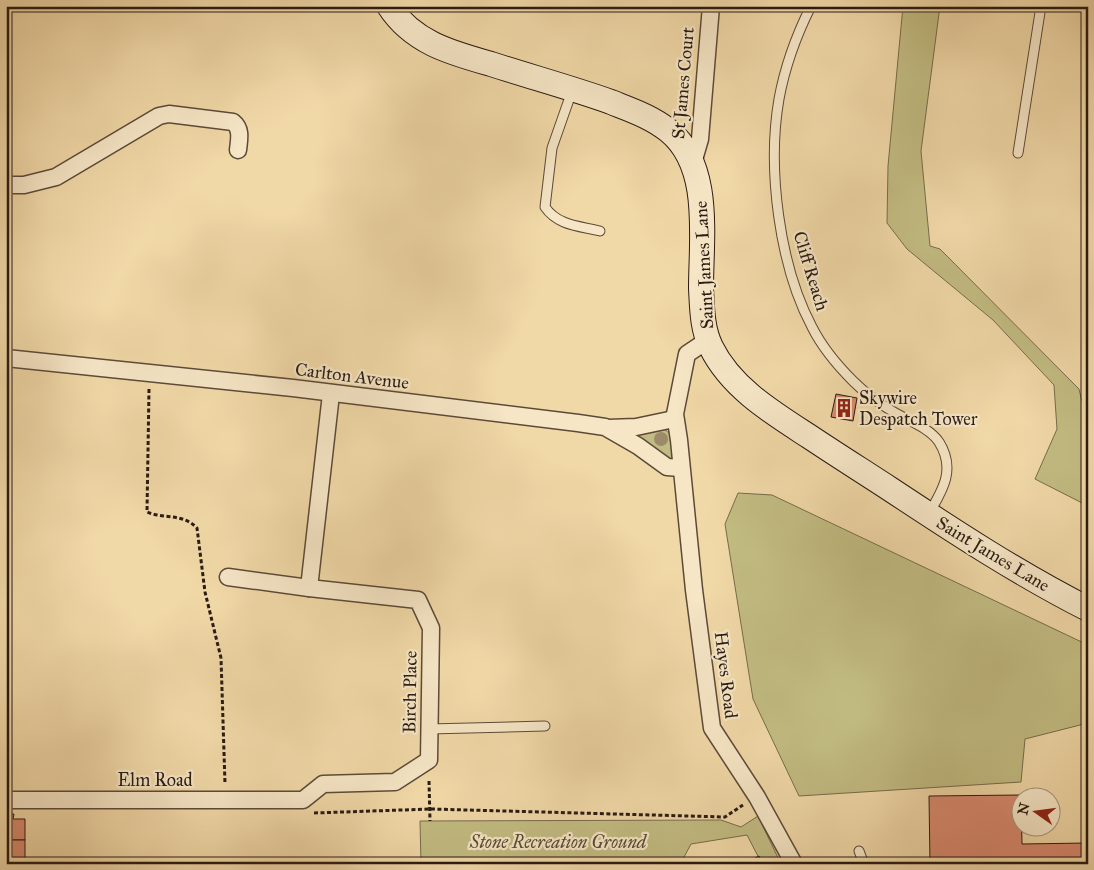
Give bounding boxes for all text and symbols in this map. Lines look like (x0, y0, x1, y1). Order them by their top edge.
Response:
street label: St James Court (667, 26, 700, 140)
street label: Saint James Lane (690, 200, 719, 330)
street label: Cliff Reach (788, 229, 834, 313)
street label: Carlton Avenue (294, 358, 410, 394)
place label: Skywire Despatch Tower (859, 387, 978, 430)
building icon: Skywire Despatch Tower (833, 397, 855, 419)
street label: Saint James Lane (932, 512, 1054, 597)
street label: Hayes Road (710, 630, 742, 720)
street label: Birch Place (398, 650, 422, 734)
street label: Elm Road (117, 769, 193, 791)
north arrow (1012, 788, 1062, 838)
text: N (1014, 801, 1034, 817)
park label: Stone Recreation Ground (469, 831, 648, 853)

